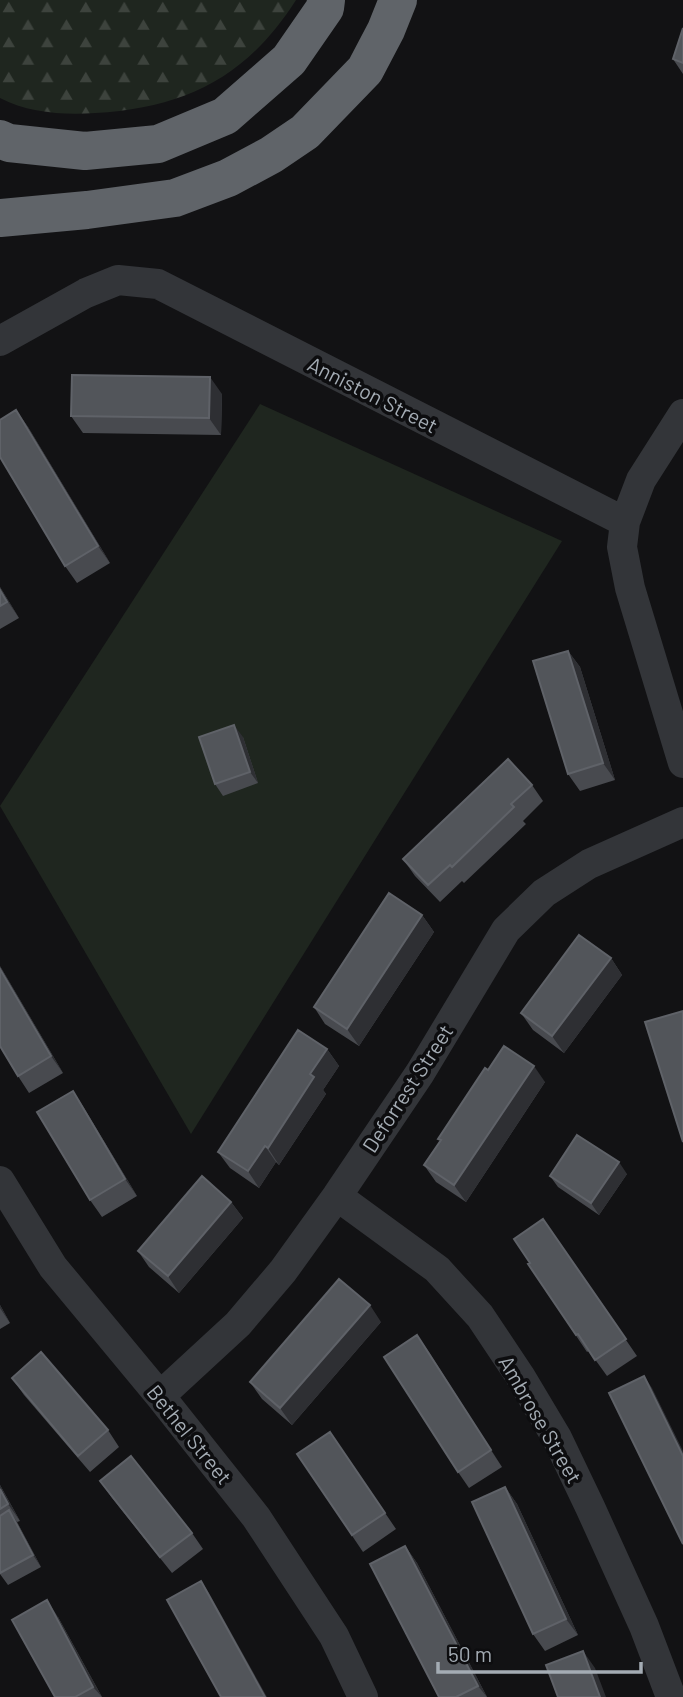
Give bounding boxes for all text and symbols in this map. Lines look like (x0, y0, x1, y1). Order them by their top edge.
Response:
street label: Anniston Street (304, 351, 442, 437)
street label: Deforrest Street (356, 1019, 458, 1157)
street label: Ambrose Street (494, 1351, 588, 1487)
street label: Bethel Street (142, 1379, 238, 1489)
scale bar (438, 1630, 641, 1674)
text: 50 m (448, 1641, 492, 1666)

